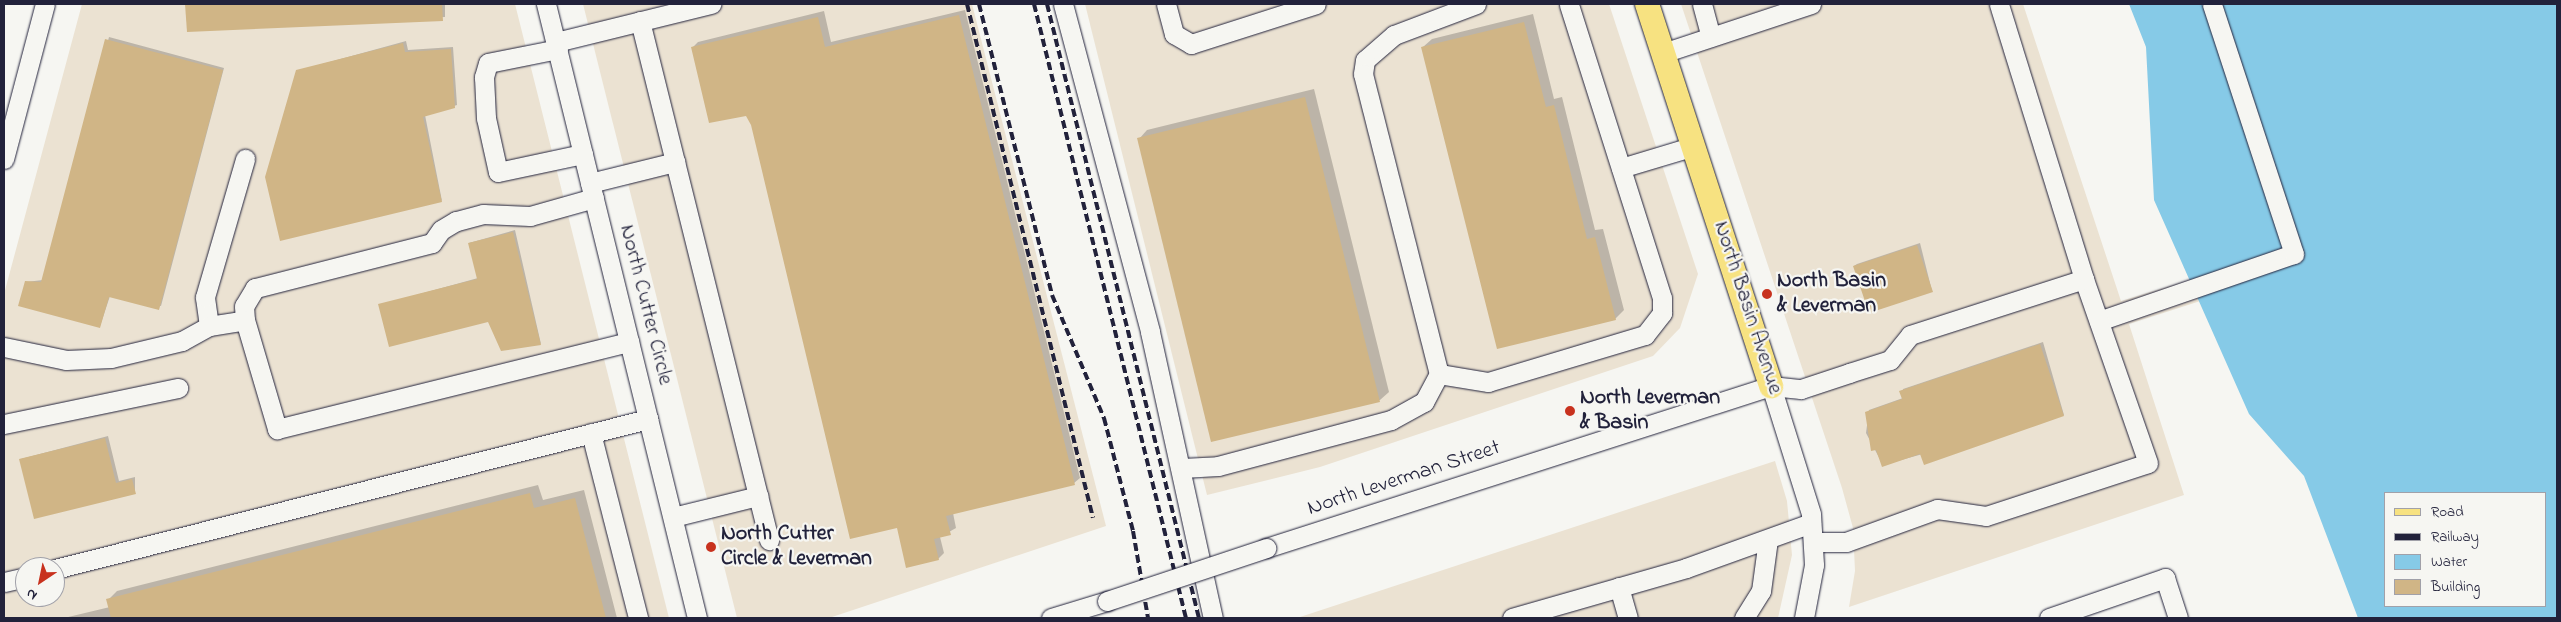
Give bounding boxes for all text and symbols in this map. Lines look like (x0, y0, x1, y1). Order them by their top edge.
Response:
street label: North Basin Avenue (1707, 218, 1787, 398)
street label: North Cutter Circle (612, 222, 678, 388)
place label: North Basin & Leverman (1777, 268, 1886, 320)
marker: North Basin & Leverman (1761, 288, 1773, 300)
place label: North Leverman & Basin (1580, 385, 1720, 436)
marker: North Leverman & Basin (1564, 405, 1576, 417)
street label: North Leverman Street (1304, 435, 1504, 523)
legend (2384, 492, 2546, 607)
text: Road (2431, 501, 2464, 523)
place label: North Cutter Circle & Leverman (721, 521, 872, 572)
text: Railway (2431, 526, 2479, 548)
marker: North Cutter Circle & Leverman (705, 541, 717, 553)
text: Water (2431, 551, 2467, 573)
north arrow (15, 557, 65, 607)
text: Building (2431, 576, 2480, 598)
text: N (22, 583, 42, 605)

